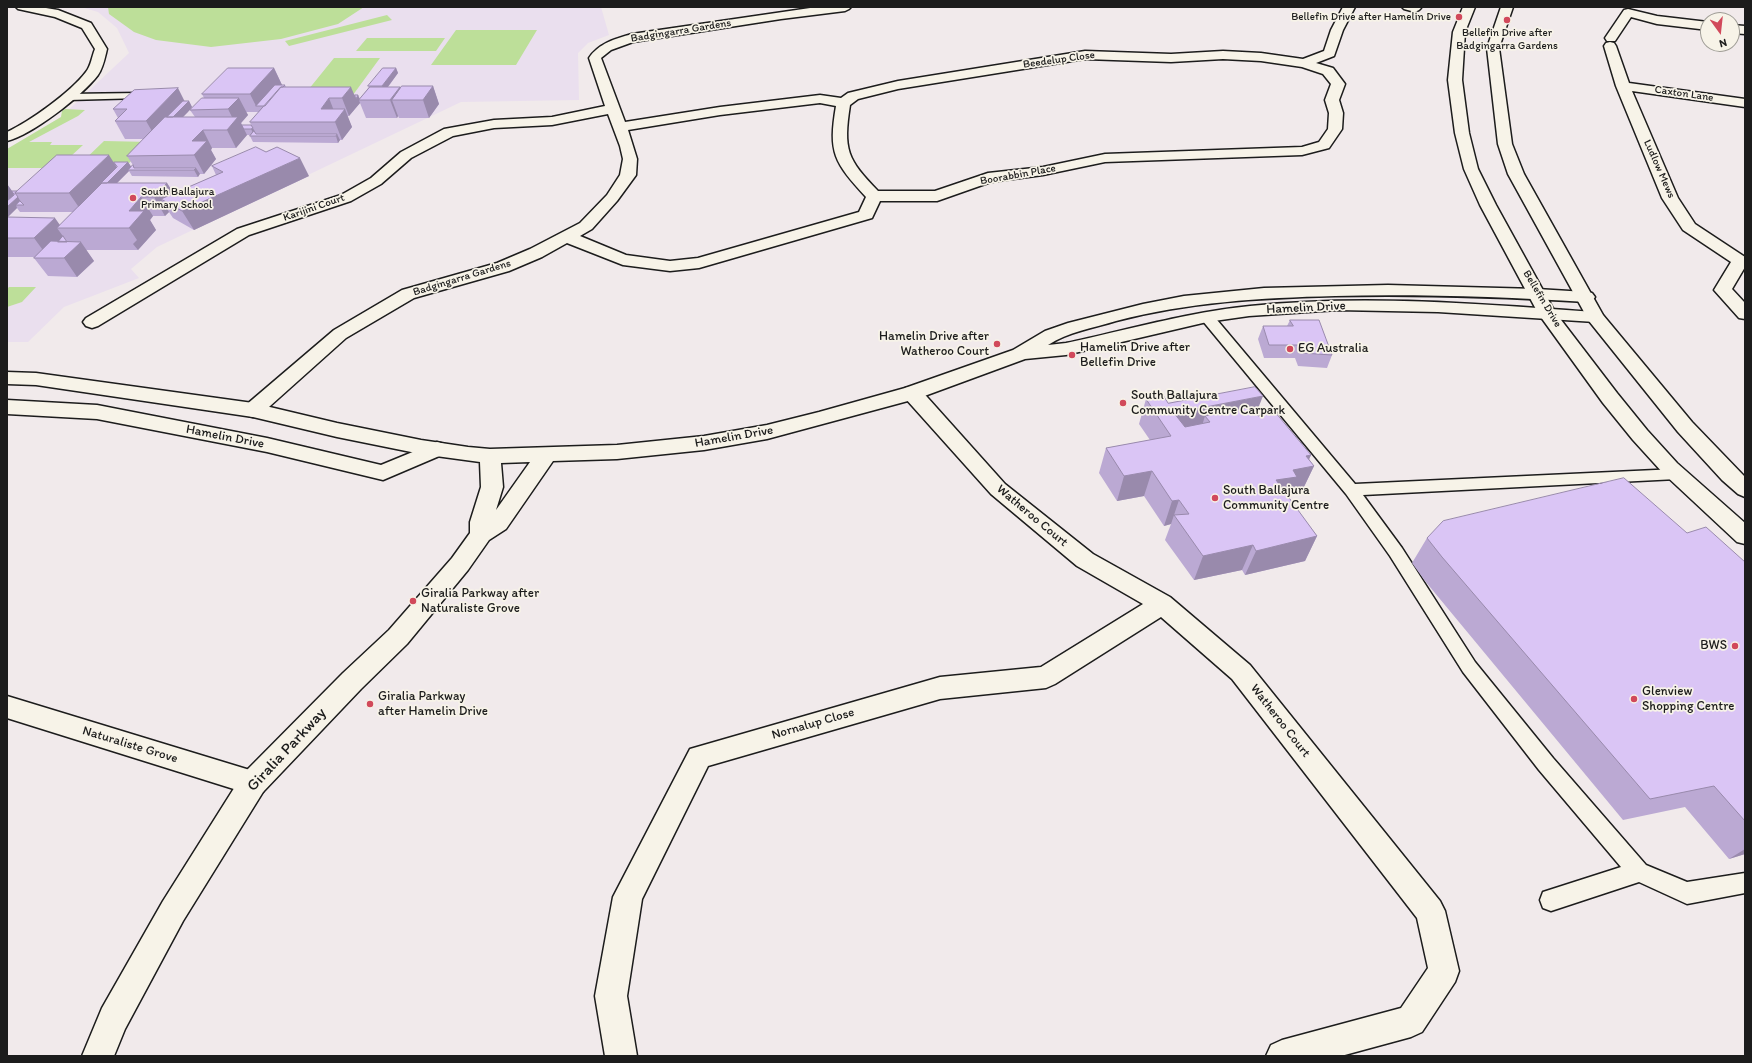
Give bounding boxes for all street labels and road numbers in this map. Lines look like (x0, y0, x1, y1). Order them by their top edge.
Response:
street label: Badgingarra Gardens (630, 17, 732, 45)
street label: Beedelup Close (1022, 48, 1096, 72)
street label: Caxton Lane (1654, 83, 1714, 105)
street label: Ludlow Mews (1640, 138, 1678, 200)
street label: Boorabbin Place (979, 162, 1057, 188)
street label: Karijini Court (282, 191, 346, 225)
street label: Badgingarra Gardens (412, 257, 512, 299)
street label: Bellefin Drive (1520, 268, 1564, 330)
street label: Hamelin Drive (1266, 298, 1346, 318)
street label: Hamelin Drive (185, 422, 265, 452)
street label: Hamelin Drive (694, 422, 774, 452)
street label: Watheroo Court (993, 482, 1071, 550)
street label: Watheroo Court (1247, 681, 1313, 761)
street label: Giralia Parkway (243, 704, 331, 796)
street label: Nornalup Close (770, 705, 856, 743)
street label: Naturaliste Grove (80, 723, 180, 767)

